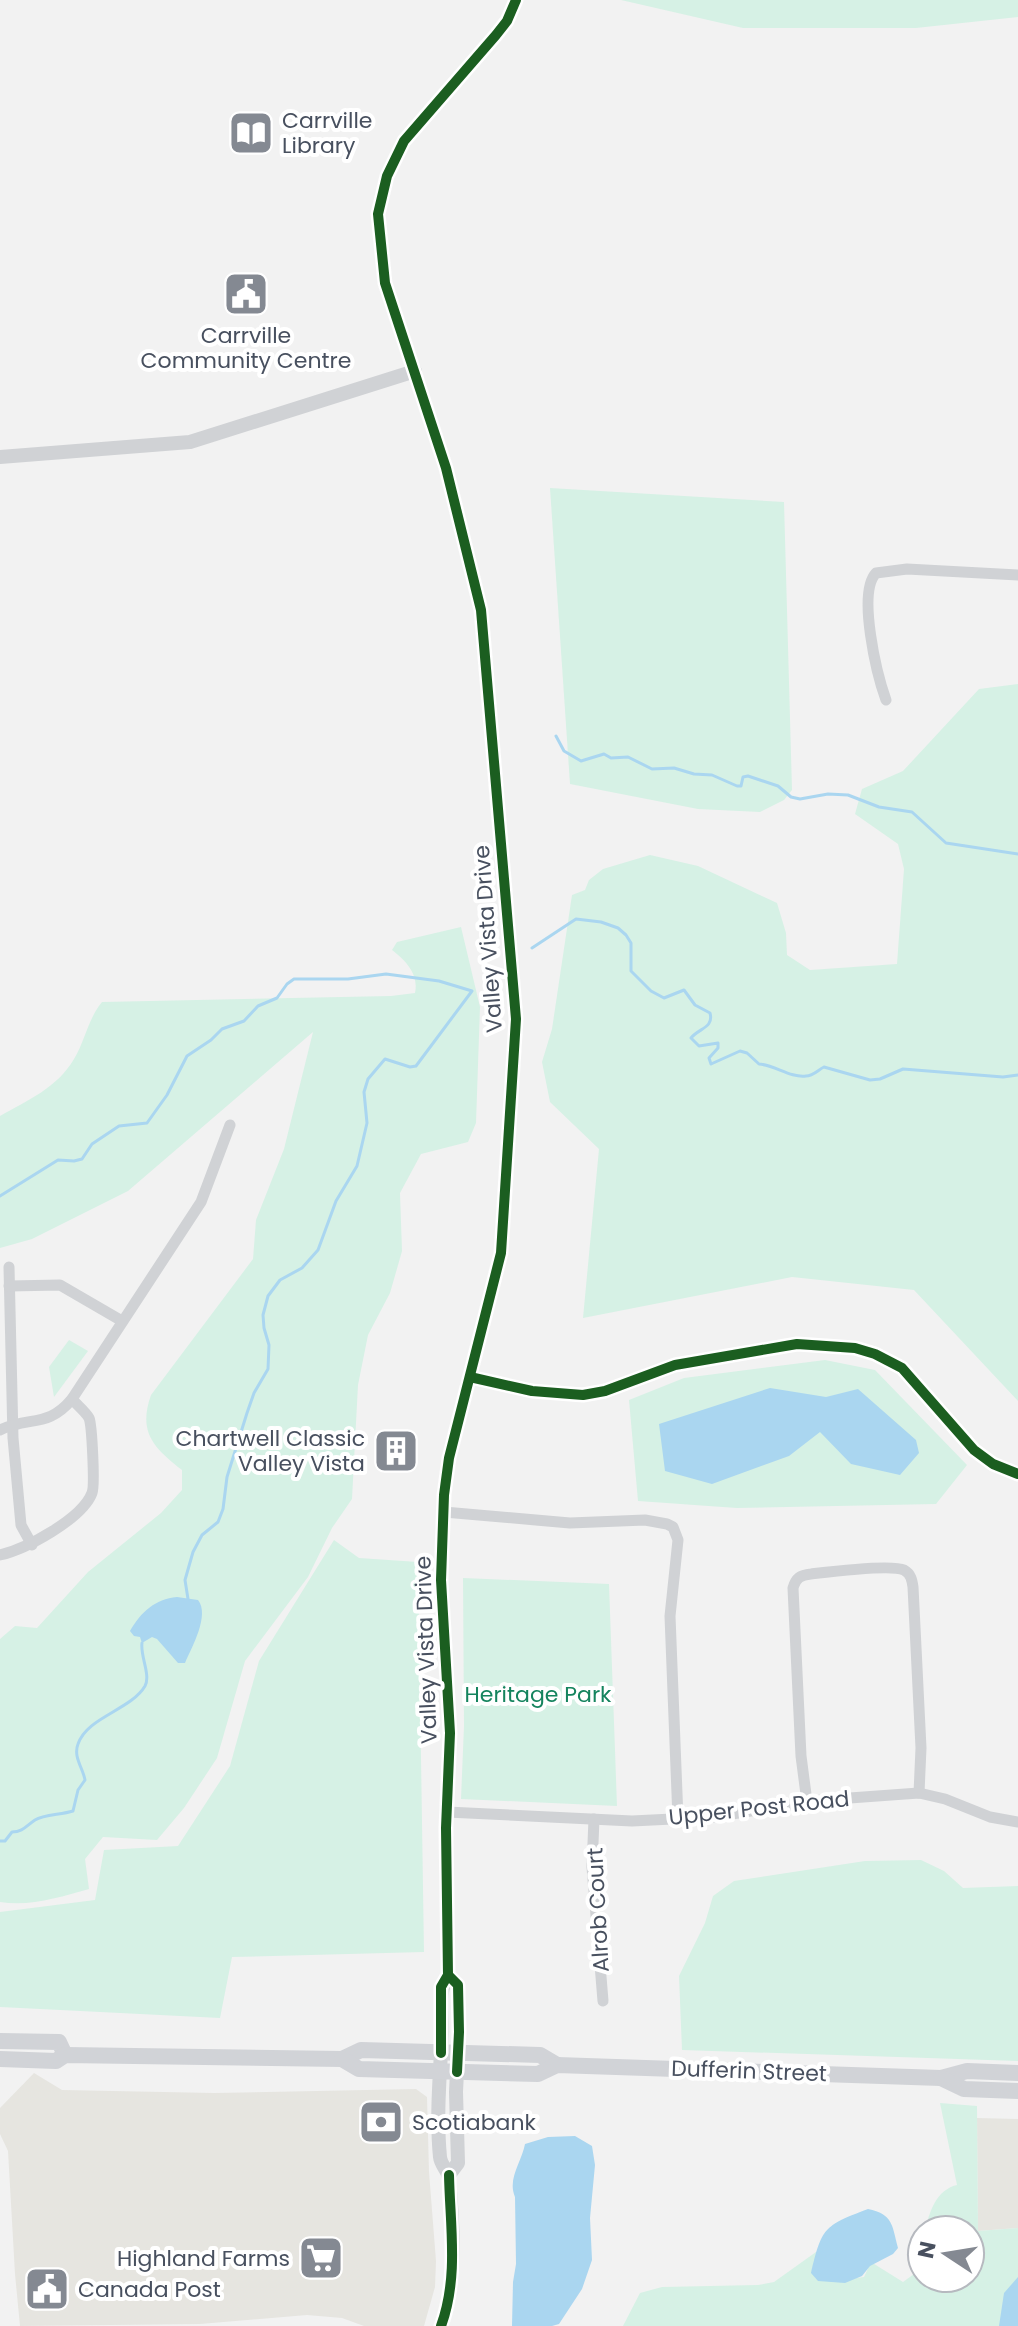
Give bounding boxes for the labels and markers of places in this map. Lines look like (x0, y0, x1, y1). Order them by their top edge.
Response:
place label: Carrville Library (282, 105, 373, 161)
library icon: Carrville Library (227, 109, 275, 157)
public building icon: Carrville Community Centre (222, 270, 270, 318)
place label: Carrville Community Centre (141, 320, 351, 376)
place label: Chartwell Classic Valley Vista (175, 1423, 365, 1479)
building icon: Chartwell Classic Valley Vista (372, 1427, 420, 1475)
bank icon: Scotiabank (357, 2098, 405, 2146)
place label: Scotiabank (412, 2107, 536, 2138)
supermarket icon: Highland Farms (297, 2234, 345, 2282)
place label: Highland Farms (117, 2243, 290, 2274)
public building icon: Canada Post (23, 2265, 71, 2313)
place label: Canada Post (78, 2274, 221, 2305)

